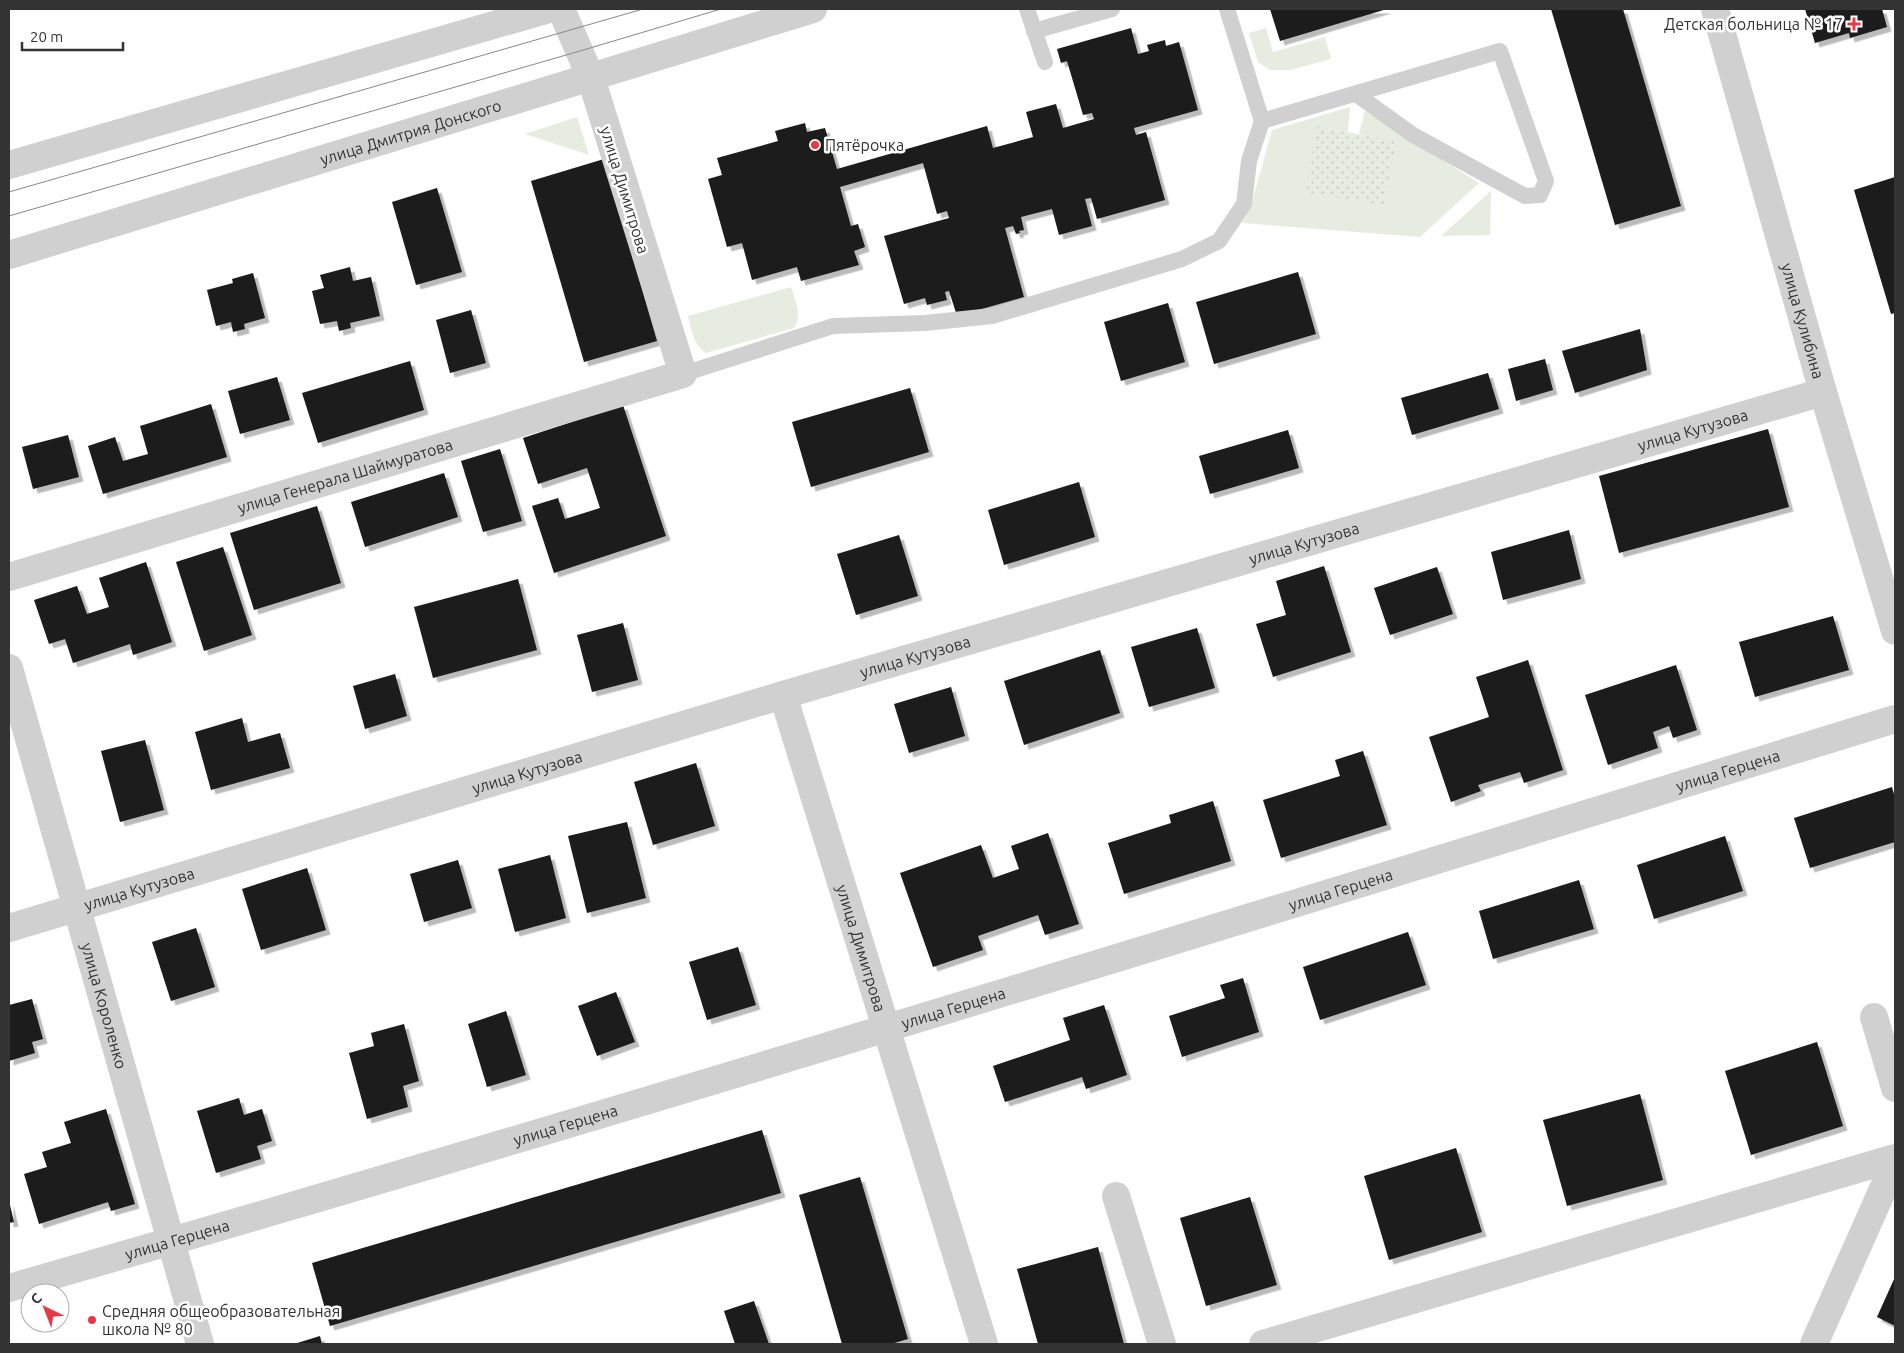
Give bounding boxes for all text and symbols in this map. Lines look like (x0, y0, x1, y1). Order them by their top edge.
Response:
place label: Детская больница № 17 (1664, 15, 1843, 33)
marker: Детская больница № 17 (1847, 17, 1861, 31)
scale bar (22, 20, 124, 52)
text: 20 m (30, 28, 63, 45)
street label: улица Дмитрия Донского (318, 96, 503, 168)
street label: улица Димитрова (597, 124, 653, 256)
place label: Пятёрочка (825, 136, 904, 154)
marker: Пятёрочка (809, 139, 821, 151)
street label: улица Кулибина (1778, 261, 1828, 381)
street label: улица Кутузова (1636, 405, 1750, 455)
street label: улица Генерала Шаймуратова (235, 435, 455, 517)
street label: улица Кутузова (1247, 519, 1361, 568)
street label: улица Кутузова (858, 632, 972, 681)
street label: улица Герцена (1674, 746, 1782, 795)
street label: улица Кутузова (470, 747, 584, 797)
street label: улица Кутузова (82, 864, 196, 914)
street label: улица Герцена (1286, 865, 1395, 914)
street label: улица Димитрова (833, 882, 890, 1014)
street label: улица Короленко (78, 941, 131, 1071)
street label: улица Герцена (899, 984, 1008, 1032)
street label: улица Герцена (511, 1101, 620, 1149)
street label: улица Герцена (123, 1216, 231, 1263)
north arrow (20, 1283, 70, 1333)
text: С (27, 1290, 45, 1307)
place label: Средняя общеобразовательная школа № 80 (102, 1302, 340, 1338)
marker: Средняя общеобразовательная школа № 80 (86, 1314, 98, 1326)

